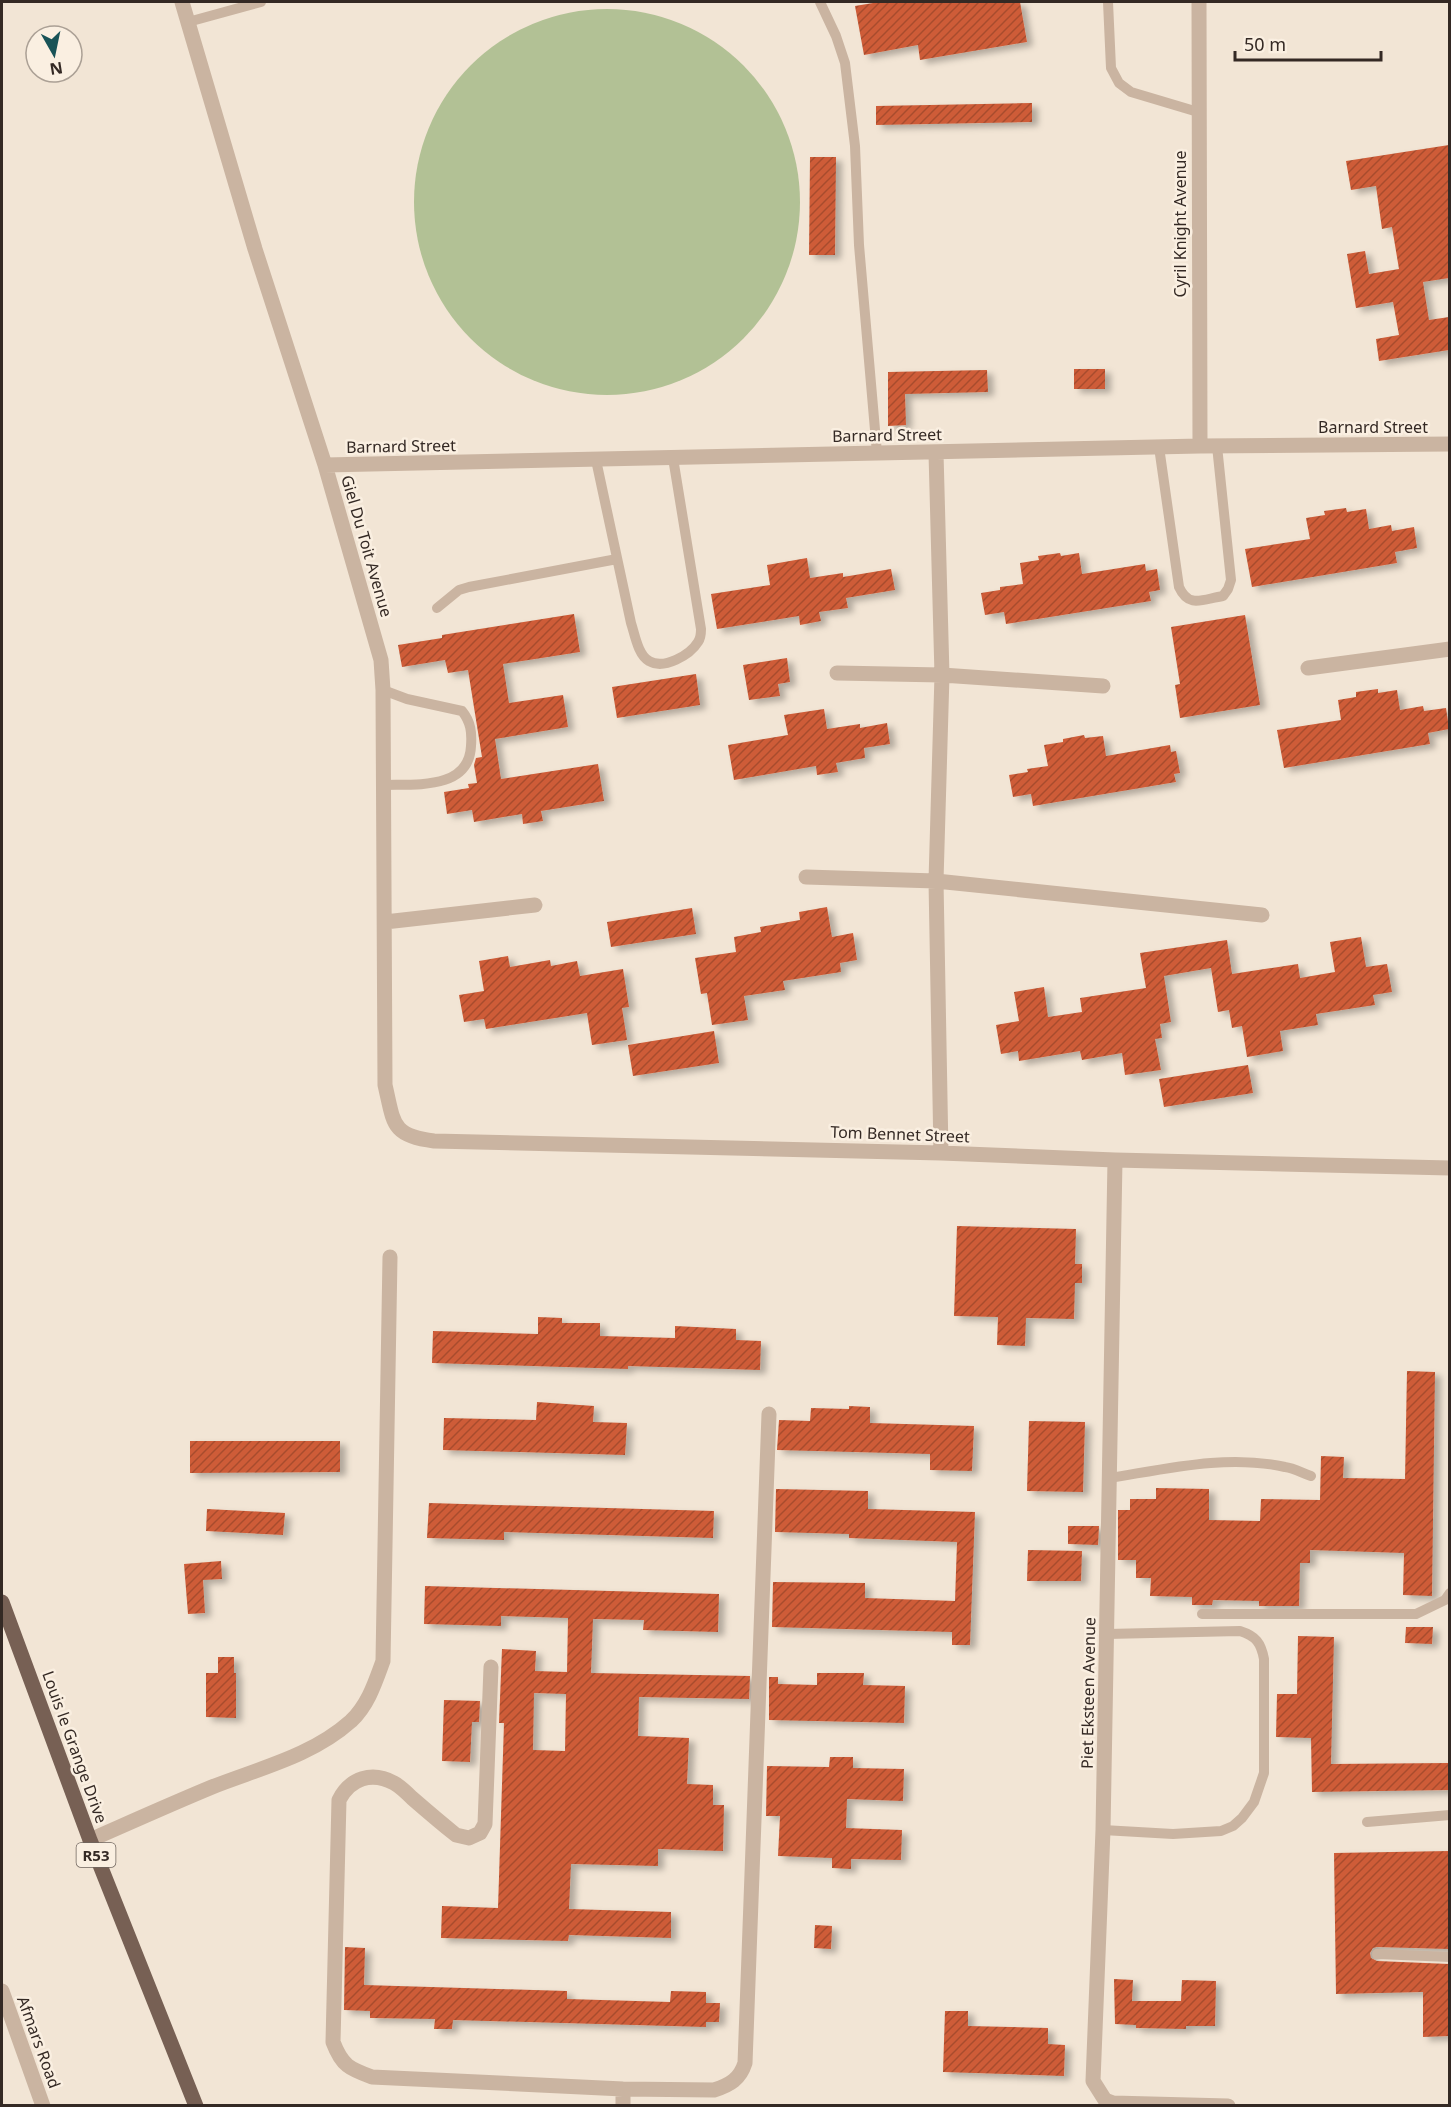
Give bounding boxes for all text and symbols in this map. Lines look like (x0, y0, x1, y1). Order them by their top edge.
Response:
north arrow (24, 24, 84, 84)
scale bar (1235, 24, 1380, 62)
text: 50 m (1244, 32, 1286, 56)
text: N (48, 57, 64, 81)
street label: Cyril Knight Avenue (1169, 150, 1191, 298)
street label: Barnard Street (1318, 416, 1428, 438)
street label: Barnard Street (832, 423, 942, 447)
street label: Barnard Street (346, 434, 456, 458)
street label: Giel Du Toit Avenue (336, 473, 398, 619)
street label: Tom Bennet Street (830, 1121, 970, 1147)
street label: Piet Eksteen Avenue (1076, 1617, 1100, 1769)
street label: Louis le Grange Drive (37, 1668, 113, 1826)
road number: R53 (76, 1843, 116, 1867)
street label: Afmars Road (12, 1993, 66, 2091)

